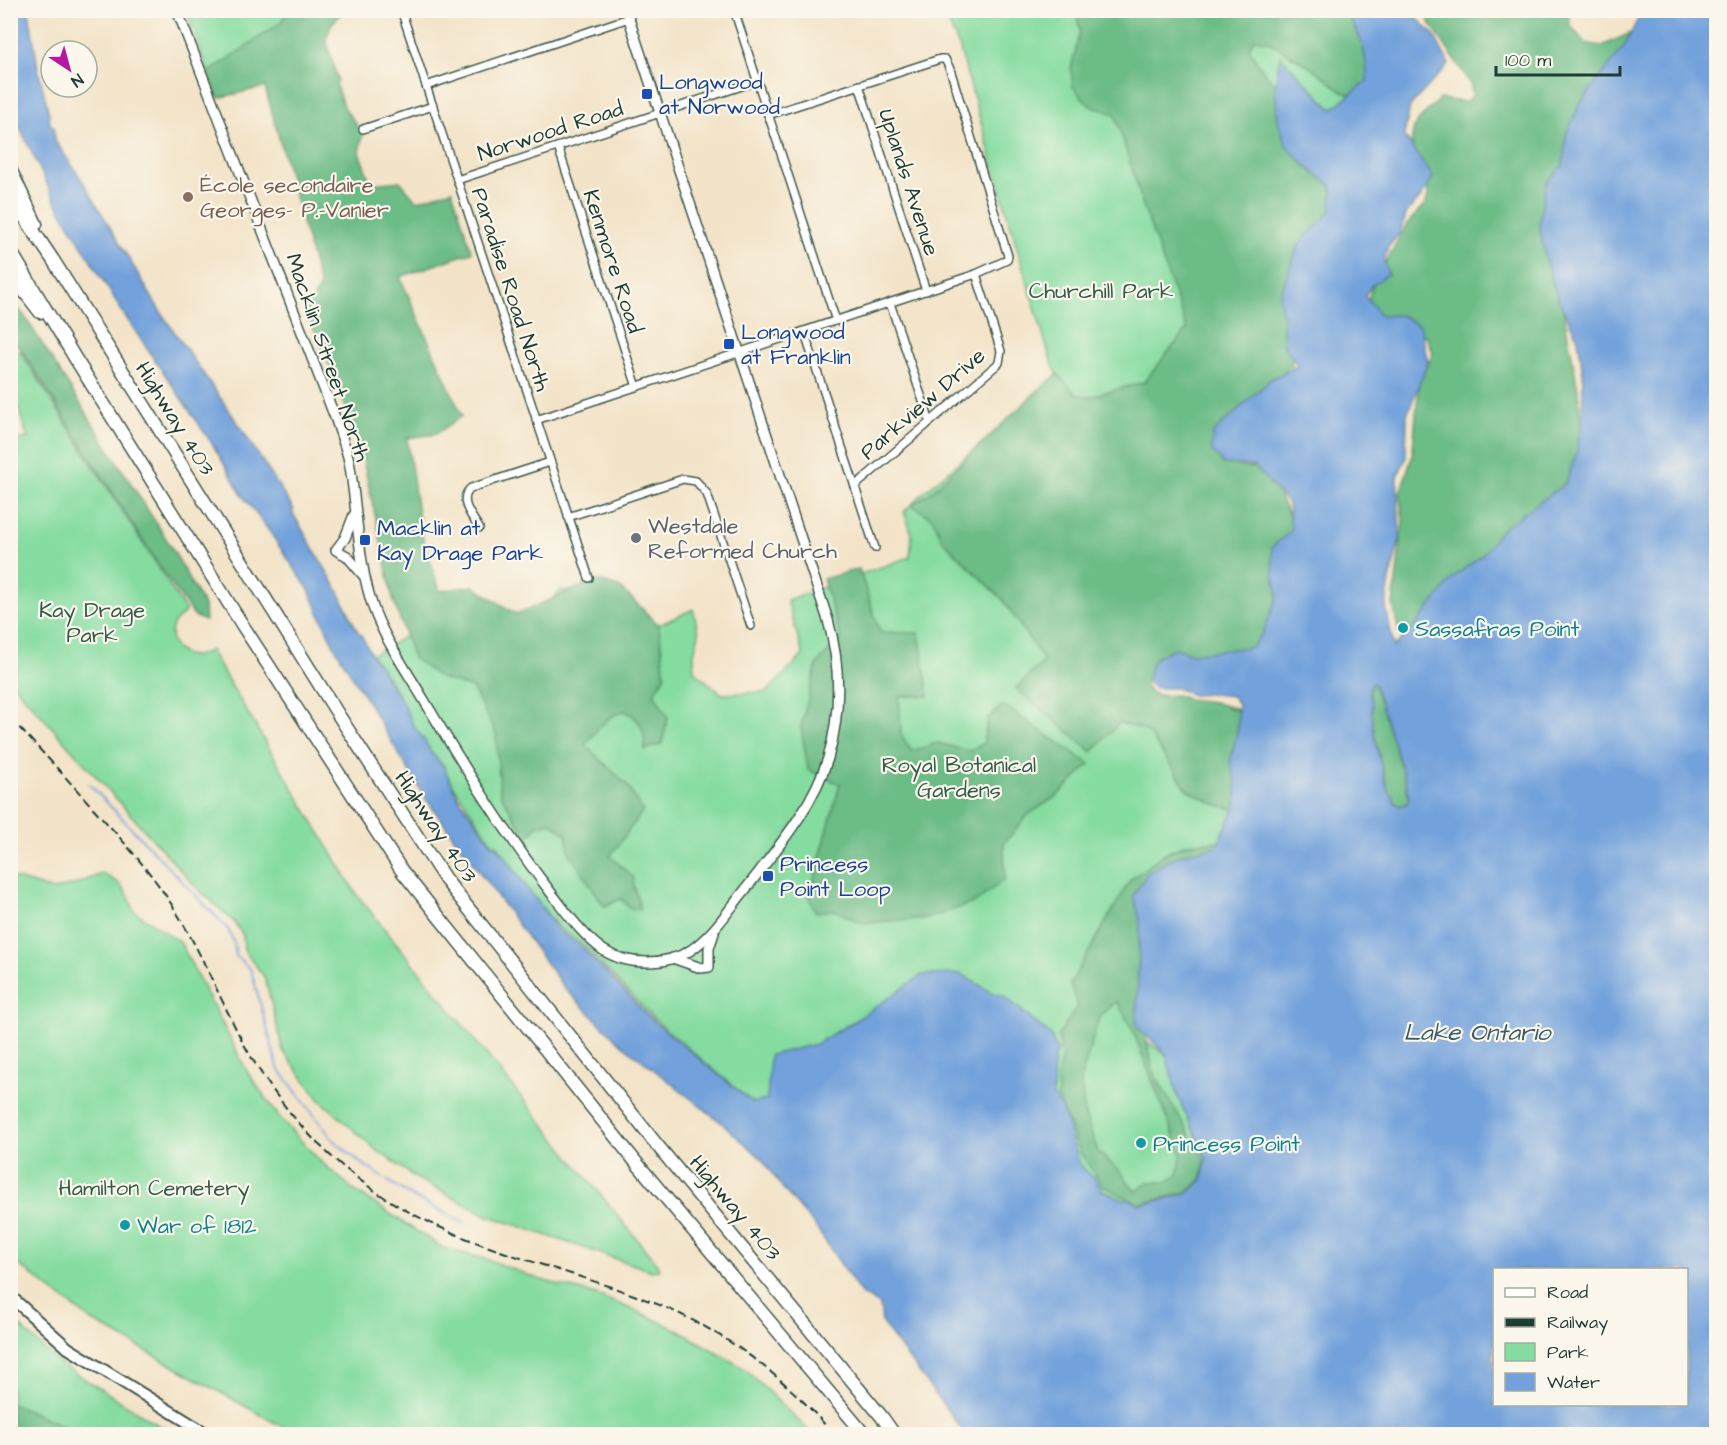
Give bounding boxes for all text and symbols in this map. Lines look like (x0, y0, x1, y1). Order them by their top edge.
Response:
north arrow (39, 39, 99, 99)
scale bar (1496, 39, 1620, 77)
text: 100 m (1505, 48, 1551, 73)
place label: Longwood at Norwood (659, 67, 780, 123)
text: N (67, 68, 88, 92)
marker: Longwood at Norwood (640, 87, 654, 101)
street label: Norwood Road (474, 93, 627, 170)
street label: Uplands Avenue (870, 105, 947, 260)
place label: École secondaire Georges- P.-Vanier (200, 170, 389, 227)
street label: Paradise Road North (463, 184, 558, 395)
street label: Kenmore Road (575, 186, 650, 337)
marker: École secondaire Georges- P.-Vanier (181, 190, 195, 204)
street label: Macklin Street North (277, 249, 378, 466)
park label: Churchill Park (1029, 276, 1174, 307)
place label: Longwood at Franklin (741, 317, 851, 373)
marker: Longwood at Franklin (722, 337, 736, 351)
street label: Parkview Drive (854, 341, 993, 467)
street label: Highway 403 (127, 356, 222, 482)
place label: Westdale Reformed Church (648, 511, 837, 567)
place label: Macklin at Kay Drage Park (377, 513, 543, 570)
marker: Westdale Reformed Church (629, 531, 643, 545)
marker: Macklin at Kay Drage Park (358, 533, 372, 547)
park label: Kay Drage Park (39, 595, 145, 651)
place label: Sassafras Point (1415, 614, 1580, 645)
marker: Sassafras Point (1396, 621, 1410, 635)
park label: Royal Botanical Gardens (882, 750, 1036, 806)
street label: Highway 403 (386, 765, 485, 889)
place label: Princess Point Loop (780, 849, 891, 905)
marker: Princess Point Loop (761, 869, 775, 883)
water label: Lake Ontario (1404, 1016, 1552, 1050)
place label: Princess Point (1153, 1129, 1300, 1160)
marker: Princess Point (1134, 1136, 1148, 1150)
street label: Highway 403 (681, 1149, 788, 1268)
park label: Hamilton Cemetery (58, 1173, 250, 1205)
place label: War of 1812 (137, 1211, 257, 1242)
marker: War of 1812 (118, 1218, 132, 1232)
legend (1493, 1268, 1688, 1406)
text: Road (1547, 1280, 1588, 1305)
text: Railway (1547, 1310, 1608, 1336)
text: Park (1547, 1340, 1589, 1365)
text: Water (1547, 1370, 1600, 1395)

